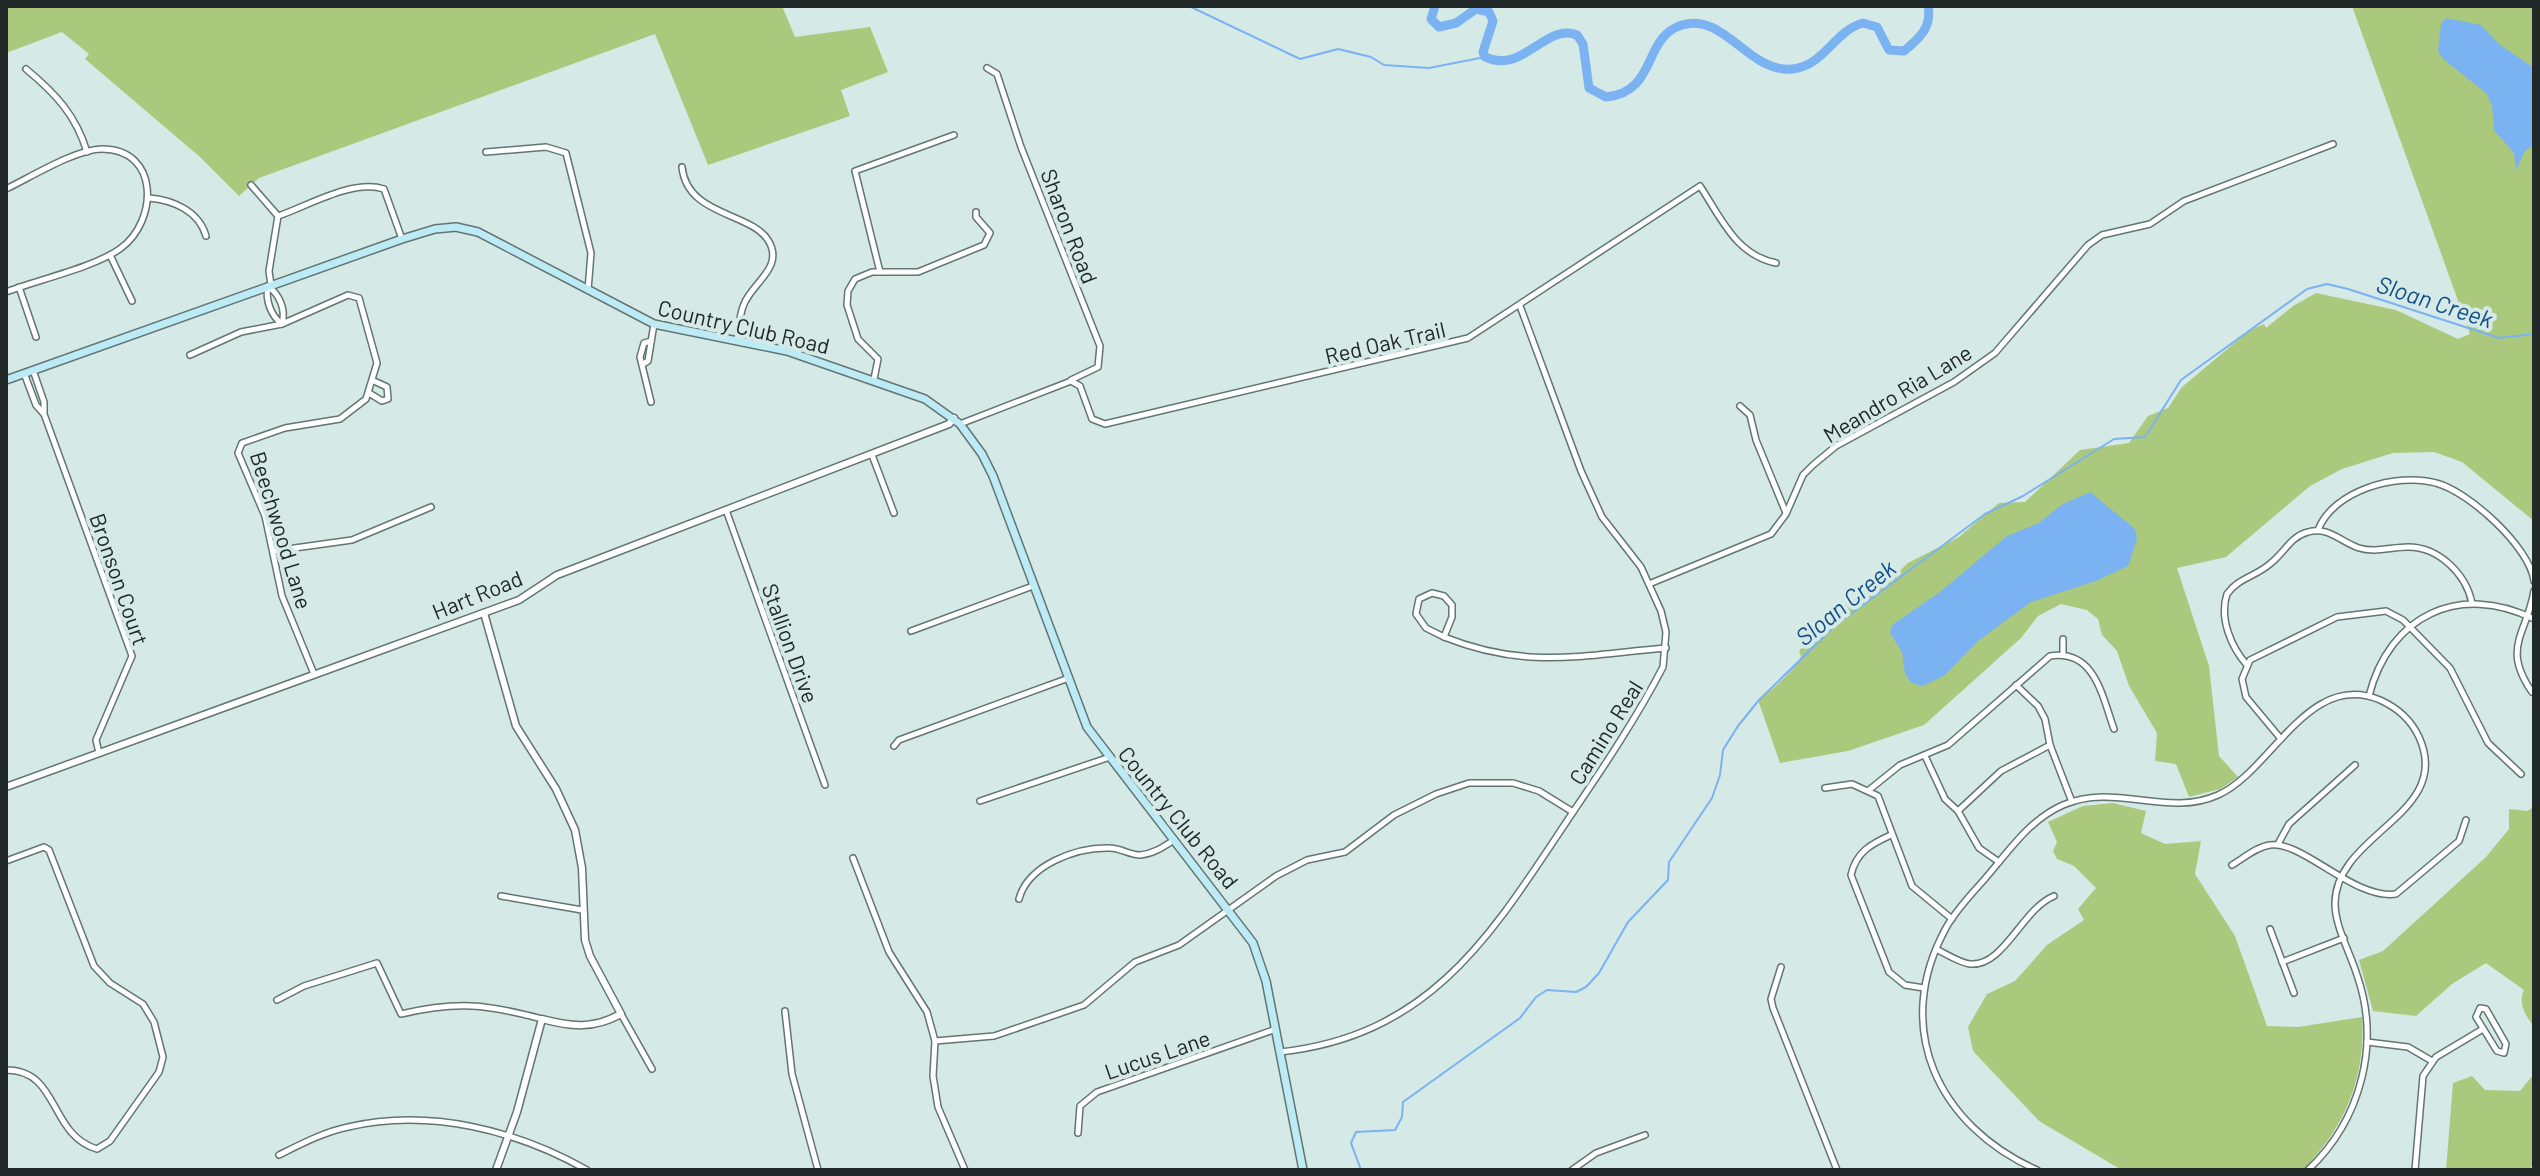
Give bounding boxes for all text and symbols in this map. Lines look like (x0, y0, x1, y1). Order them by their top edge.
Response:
street label: Sharon Road (1036, 165, 1104, 287)
water label: Sloan Creek (2373, 269, 2497, 334)
street label: Country Club Road (656, 294, 832, 358)
street label: Red Oak Trail (1322, 316, 1448, 368)
street label: Meandro Ria Lane (1818, 338, 1976, 448)
street label: Beechwood Lane (246, 448, 318, 612)
street label: Bronson Court (85, 510, 155, 648)
water label: Sloan Creek (1789, 553, 1901, 651)
street label: Hart Road (428, 564, 526, 624)
street label: Stallion Drive (757, 580, 825, 706)
street label: Camino Real (1563, 675, 1647, 789)
street label: Country Club Road (1114, 741, 1244, 893)
street label: Lucus Lane (1101, 1024, 1213, 1084)

